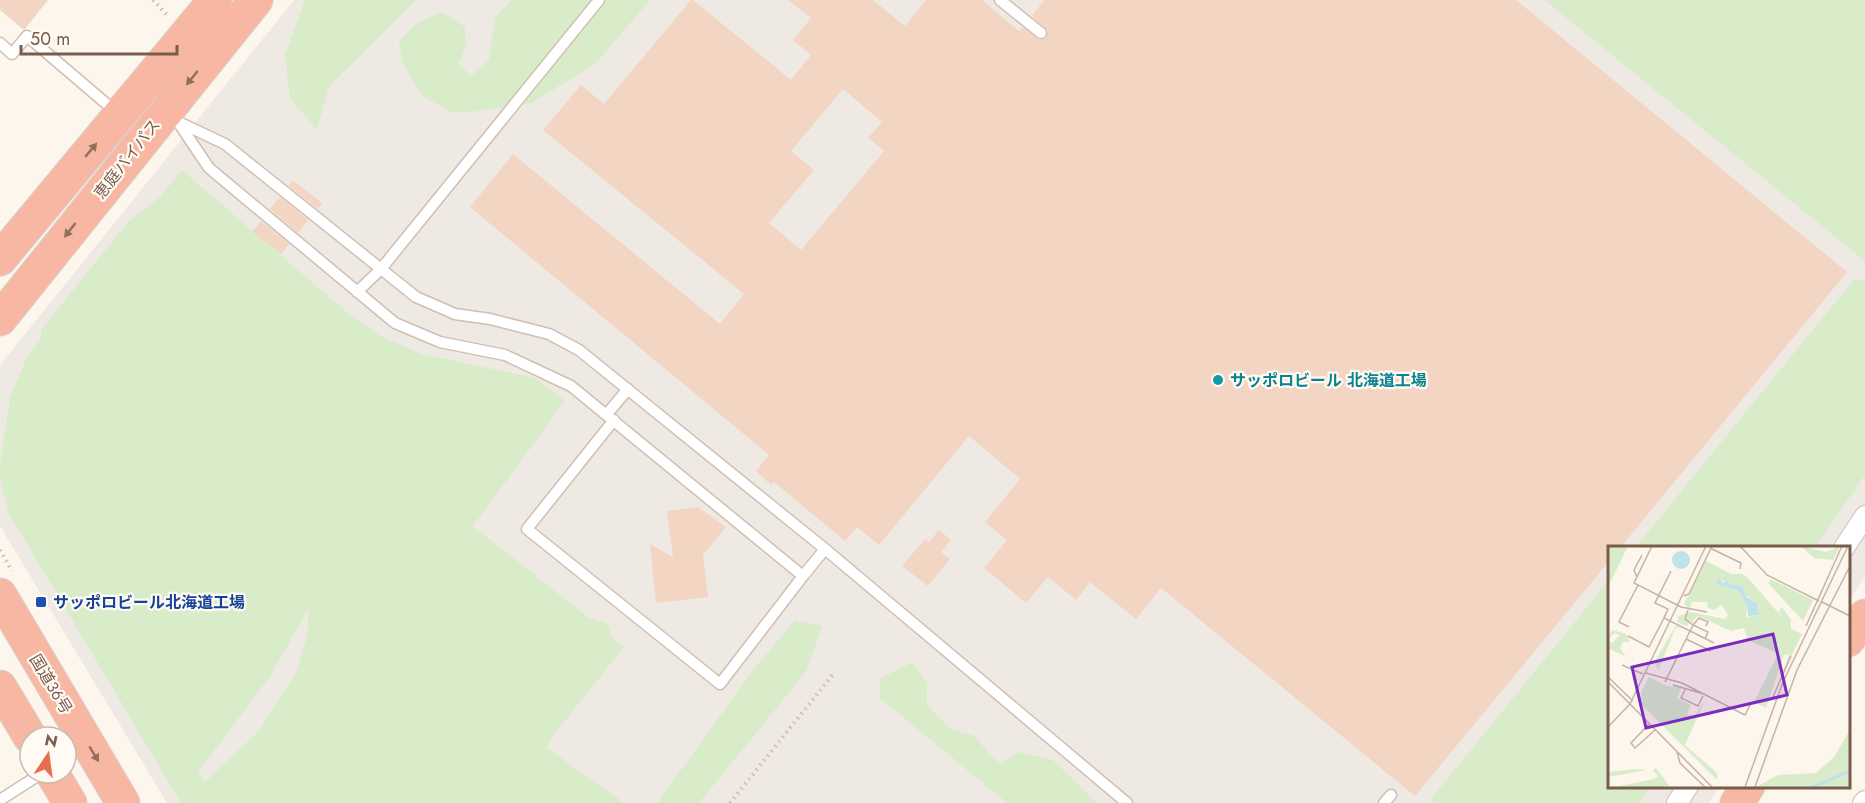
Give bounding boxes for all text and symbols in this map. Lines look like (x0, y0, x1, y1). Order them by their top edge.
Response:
scale bar (21, 18, 177, 56)
text: 50 m (30, 26, 70, 52)
one-way arrow (186, 70, 199, 86)
street label: 恵庭バイパス (88, 114, 166, 204)
one-way arrow (84, 143, 97, 158)
one-way arrow (64, 222, 77, 238)
place label: サッポロビール 北海道工場 (1230, 369, 1427, 392)
marker: サッポロビール 北海道工場 (1211, 373, 1225, 387)
inset map (1608, 546, 1850, 788)
place label: サッポロビール北海道工場 (53, 591, 245, 614)
marker: サッポロビール北海道工場 (34, 595, 48, 609)
street label: 国道36号 (24, 650, 78, 718)
north arrow (18, 725, 78, 785)
text: N (42, 728, 60, 754)
one-way arrow (88, 746, 99, 762)

